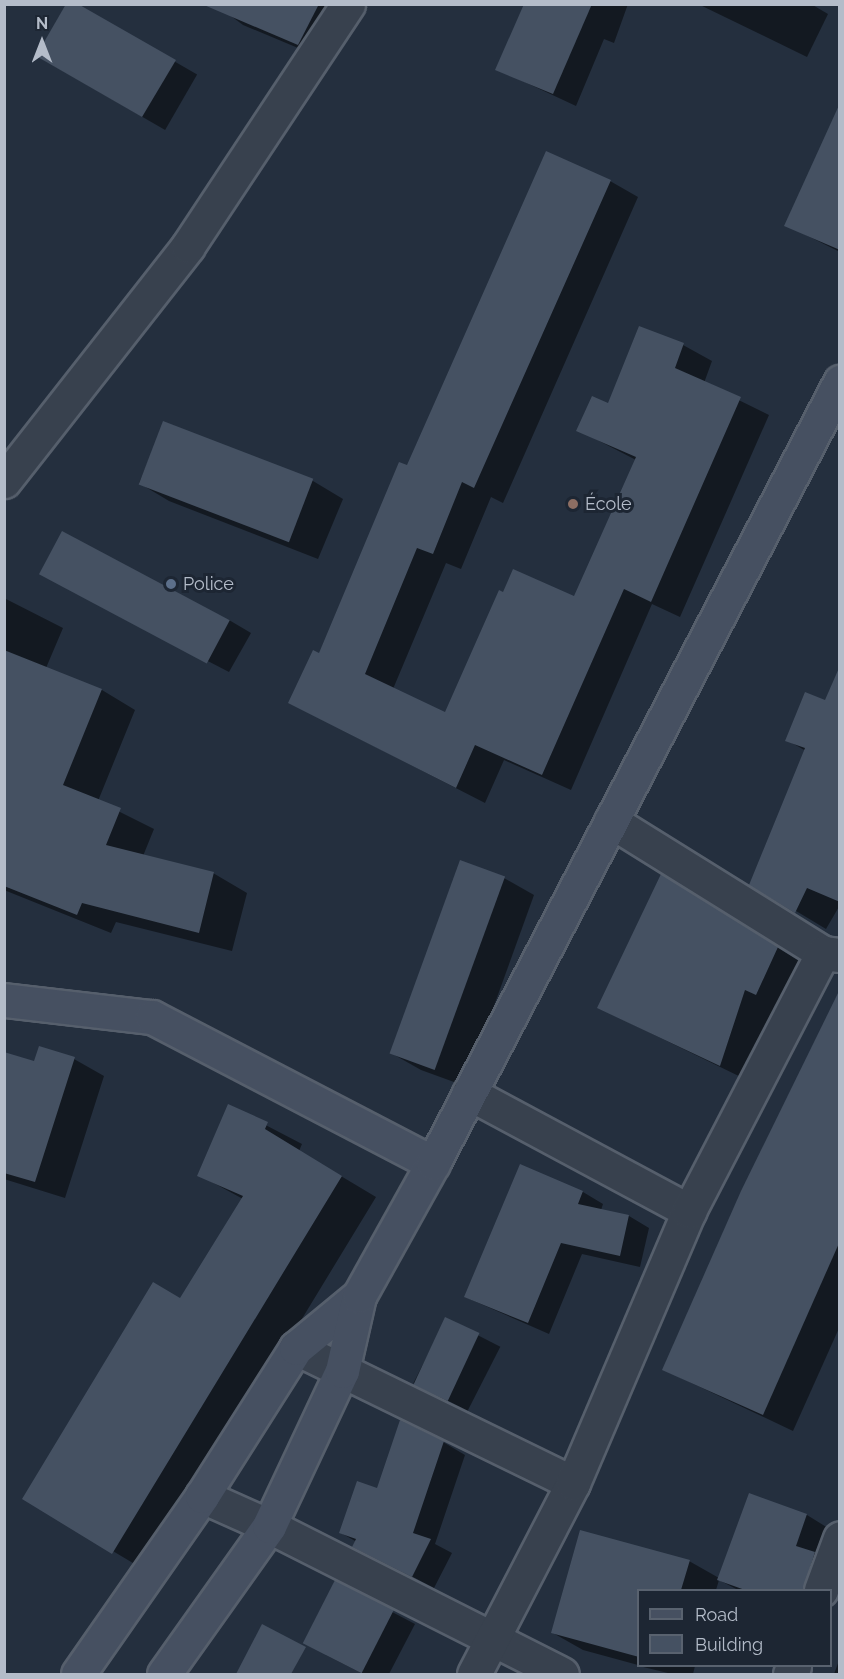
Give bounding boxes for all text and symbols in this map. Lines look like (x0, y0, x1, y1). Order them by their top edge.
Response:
north arrow (12, 12, 72, 72)
text: N (36, 14, 48, 33)
place label: École (585, 493, 632, 515)
marker: École (566, 497, 580, 511)
place label: Police (183, 573, 234, 595)
marker: Police (164, 577, 178, 591)
legend (637, 1589, 832, 1667)
text: Road (695, 1604, 738, 1625)
text: Building (695, 1634, 763, 1655)

